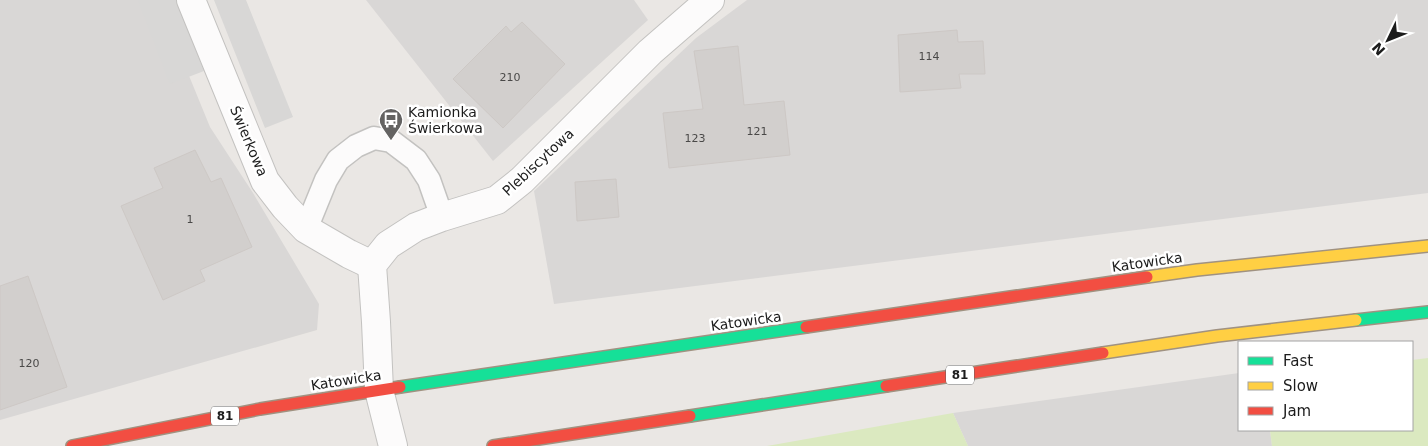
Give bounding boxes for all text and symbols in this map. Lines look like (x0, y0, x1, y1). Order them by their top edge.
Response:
north arrow (1363, 15, 1413, 65)
text: N (1369, 39, 1388, 59)
house number: 114 (919, 50, 940, 63)
house number: 210 (500, 71, 521, 84)
street label: Świerkowa (227, 103, 272, 179)
place label: Kamionka Świerkowa (408, 104, 483, 136)
bus stop icon: Kamionka Świerkowa (378, 107, 404, 141)
street label: Plebiscytowa (499, 125, 577, 199)
house number: 121 (747, 125, 768, 138)
house number: 123 (685, 132, 706, 145)
house number: 1 (187, 213, 194, 226)
street label: Katowicka (1111, 249, 1183, 275)
street label: Katowicka (710, 308, 782, 334)
legend (1238, 341, 1413, 431)
text: Fast (1283, 352, 1313, 370)
house number: 120 (19, 357, 40, 370)
road number: 81 (946, 366, 974, 384)
street label: Katowicka (310, 367, 382, 393)
text: Slow (1283, 377, 1318, 395)
text: Jam (1282, 402, 1311, 420)
road number: 81 (211, 406, 239, 426)

